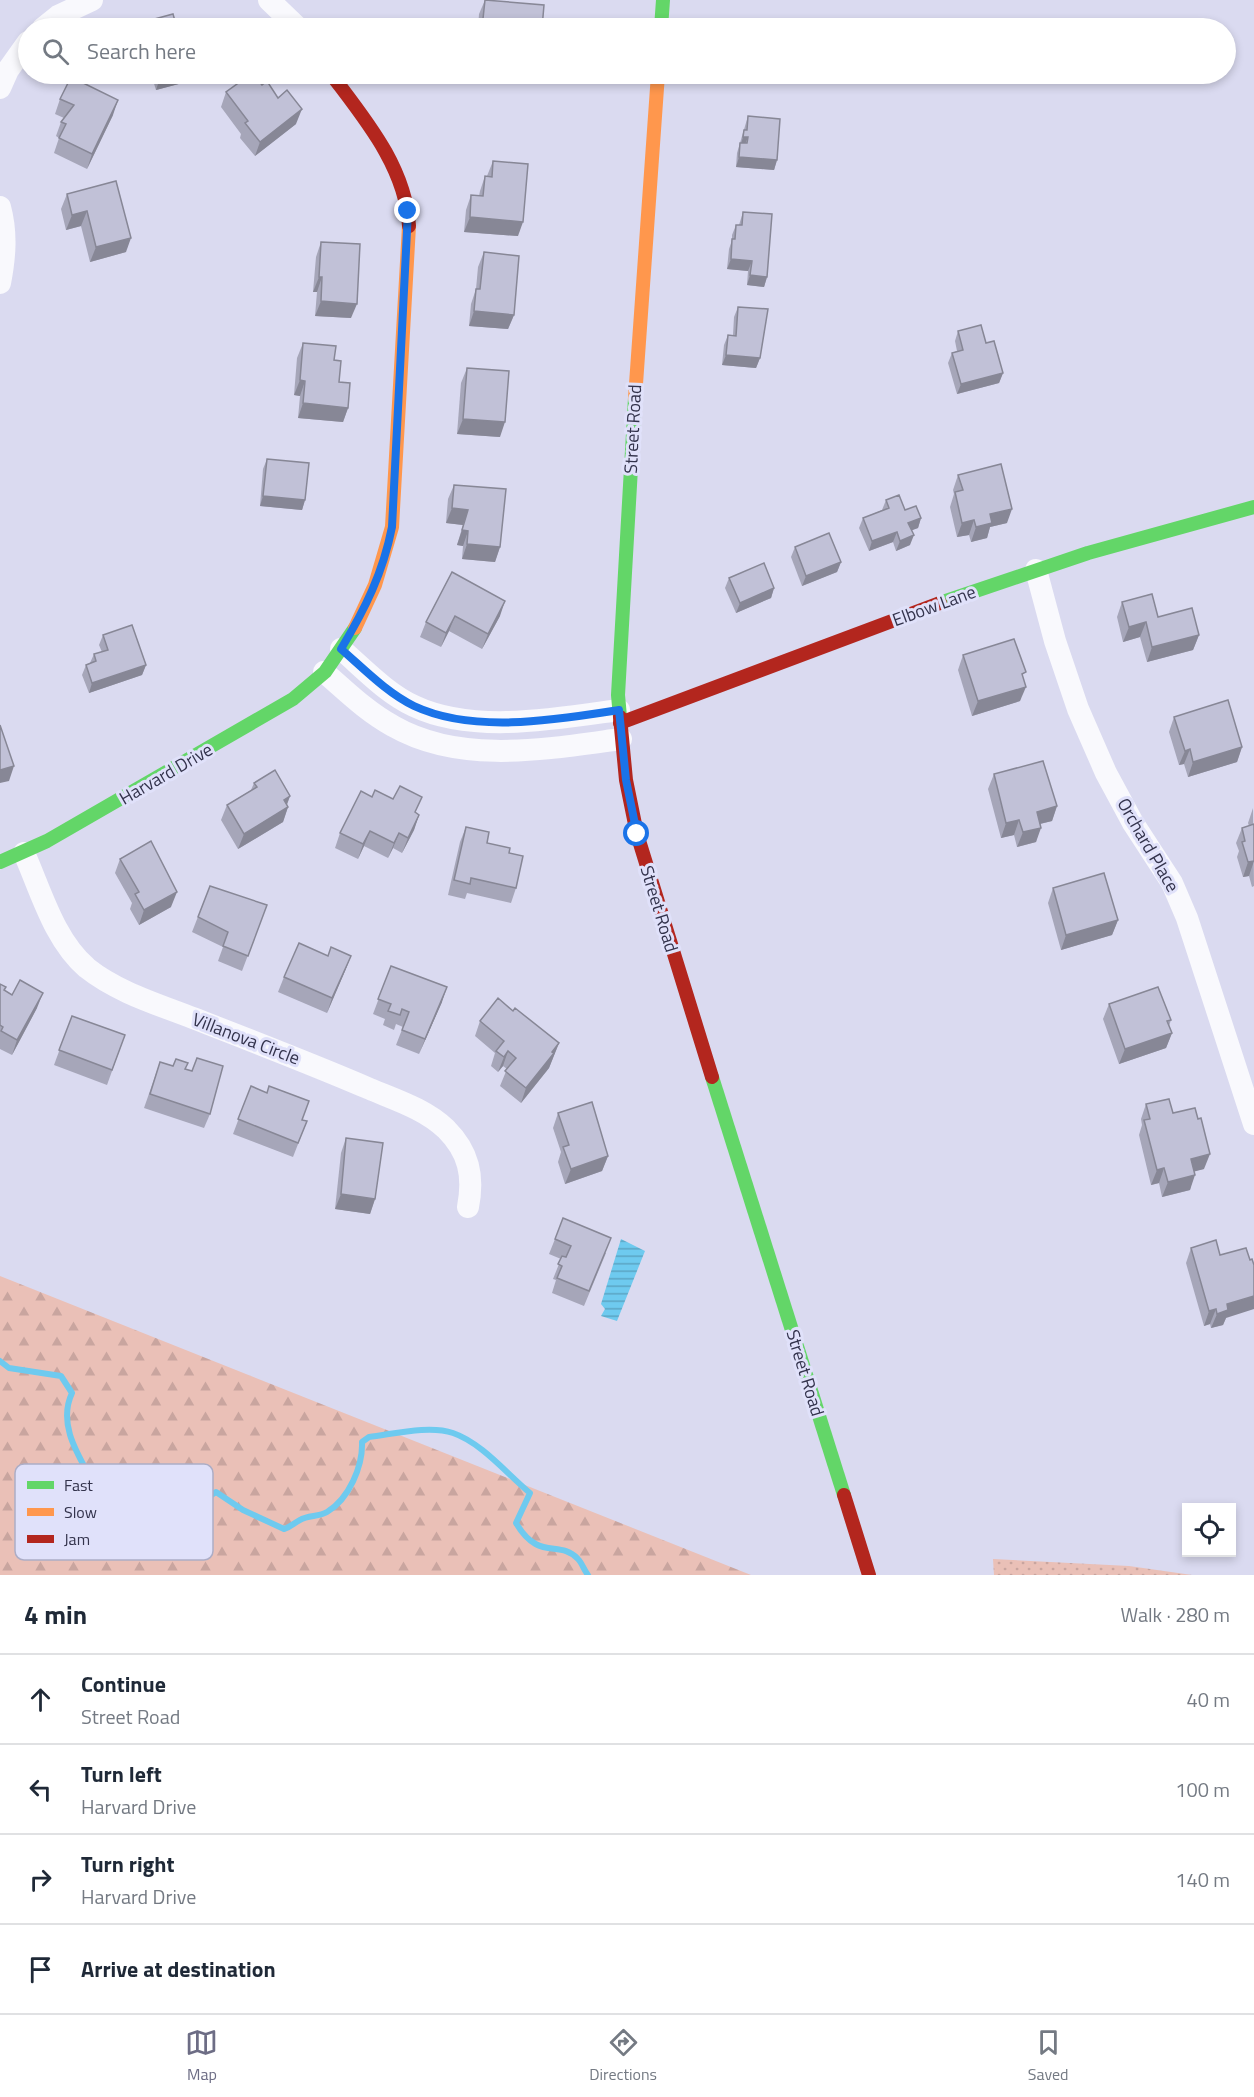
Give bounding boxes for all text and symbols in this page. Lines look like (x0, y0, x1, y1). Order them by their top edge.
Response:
search box (18, 18, 1236, 84)
text: Search here (87, 34, 196, 68)
icon: search (39, 35, 72, 68)
route end (394, 197, 420, 223)
street label: Street Road (617, 384, 648, 474)
street label: Elbow Lane (888, 578, 979, 633)
street label: Harvard Drive (114, 736, 217, 811)
street label: Orchard Place (1111, 793, 1186, 897)
route start (623, 820, 649, 846)
street label: Street Road (634, 862, 685, 956)
street label: Villanova Circle (189, 1006, 304, 1071)
street label: Street Road (780, 1326, 831, 1420)
legend (15, 1464, 213, 1560)
text: Fast (64, 1473, 93, 1497)
text: Slow (64, 1500, 97, 1524)
map controls (1182, 1503, 1236, 1557)
button: locate (1182, 1503, 1236, 1557)
text: Jam (64, 1527, 90, 1551)
text: 4 min (24, 1595, 87, 1634)
text: Walk · 280 m (1121, 1599, 1230, 1630)
text: Continue (81, 1667, 166, 1701)
icon: ahead (24, 1683, 57, 1716)
text: 40 m (1186, 1684, 1230, 1715)
text: Street Road (81, 1701, 180, 1732)
text: Turn left (81, 1757, 162, 1791)
icon: left (24, 1773, 57, 1806)
text: 100 m (1175, 1774, 1230, 1805)
text: Harvard Drive (81, 1791, 196, 1822)
text: Turn right (81, 1847, 175, 1881)
icon: right (24, 1863, 57, 1896)
text: 140 m (1175, 1864, 1230, 1895)
text: Harvard Drive (81, 1881, 196, 1912)
text: Arrive at destination (81, 1952, 276, 1986)
icon: arrive (24, 1953, 57, 1986)
tab: Map (185, 2026, 218, 2086)
tab: Directions (589, 2026, 657, 2086)
tab: Saved (1028, 2026, 1069, 2086)

